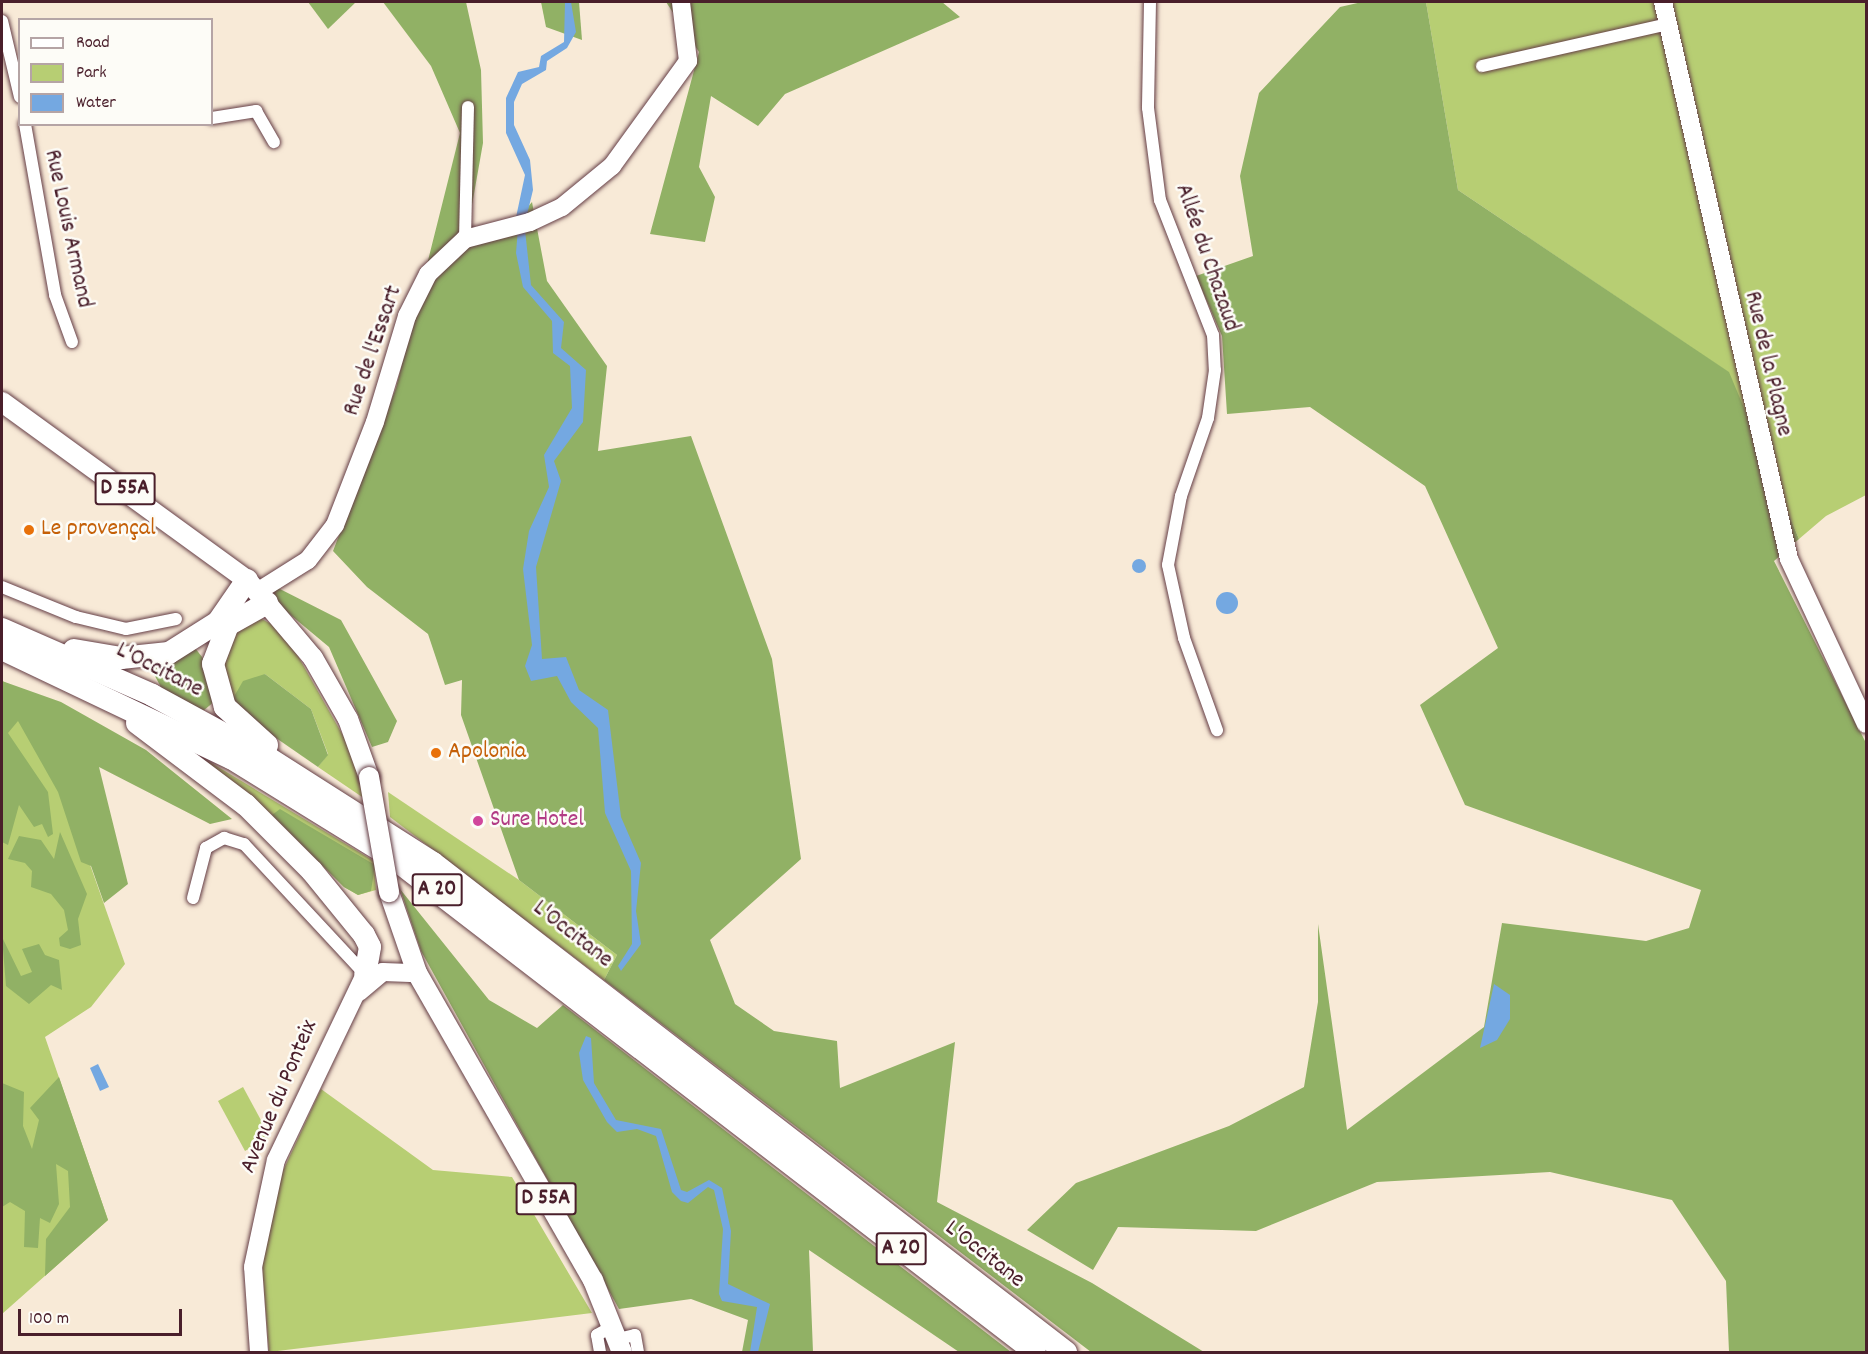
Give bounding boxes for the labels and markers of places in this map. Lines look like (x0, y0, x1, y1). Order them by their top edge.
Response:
place label: Le provençal (41, 516, 156, 544)
marker: Le provençal (22, 523, 36, 537)
place label: Apolonia (448, 739, 526, 767)
marker: Apolonia (429, 746, 443, 760)
place label: Sure Hotel (490, 807, 584, 835)
marker: Sure Hotel (471, 814, 485, 828)

